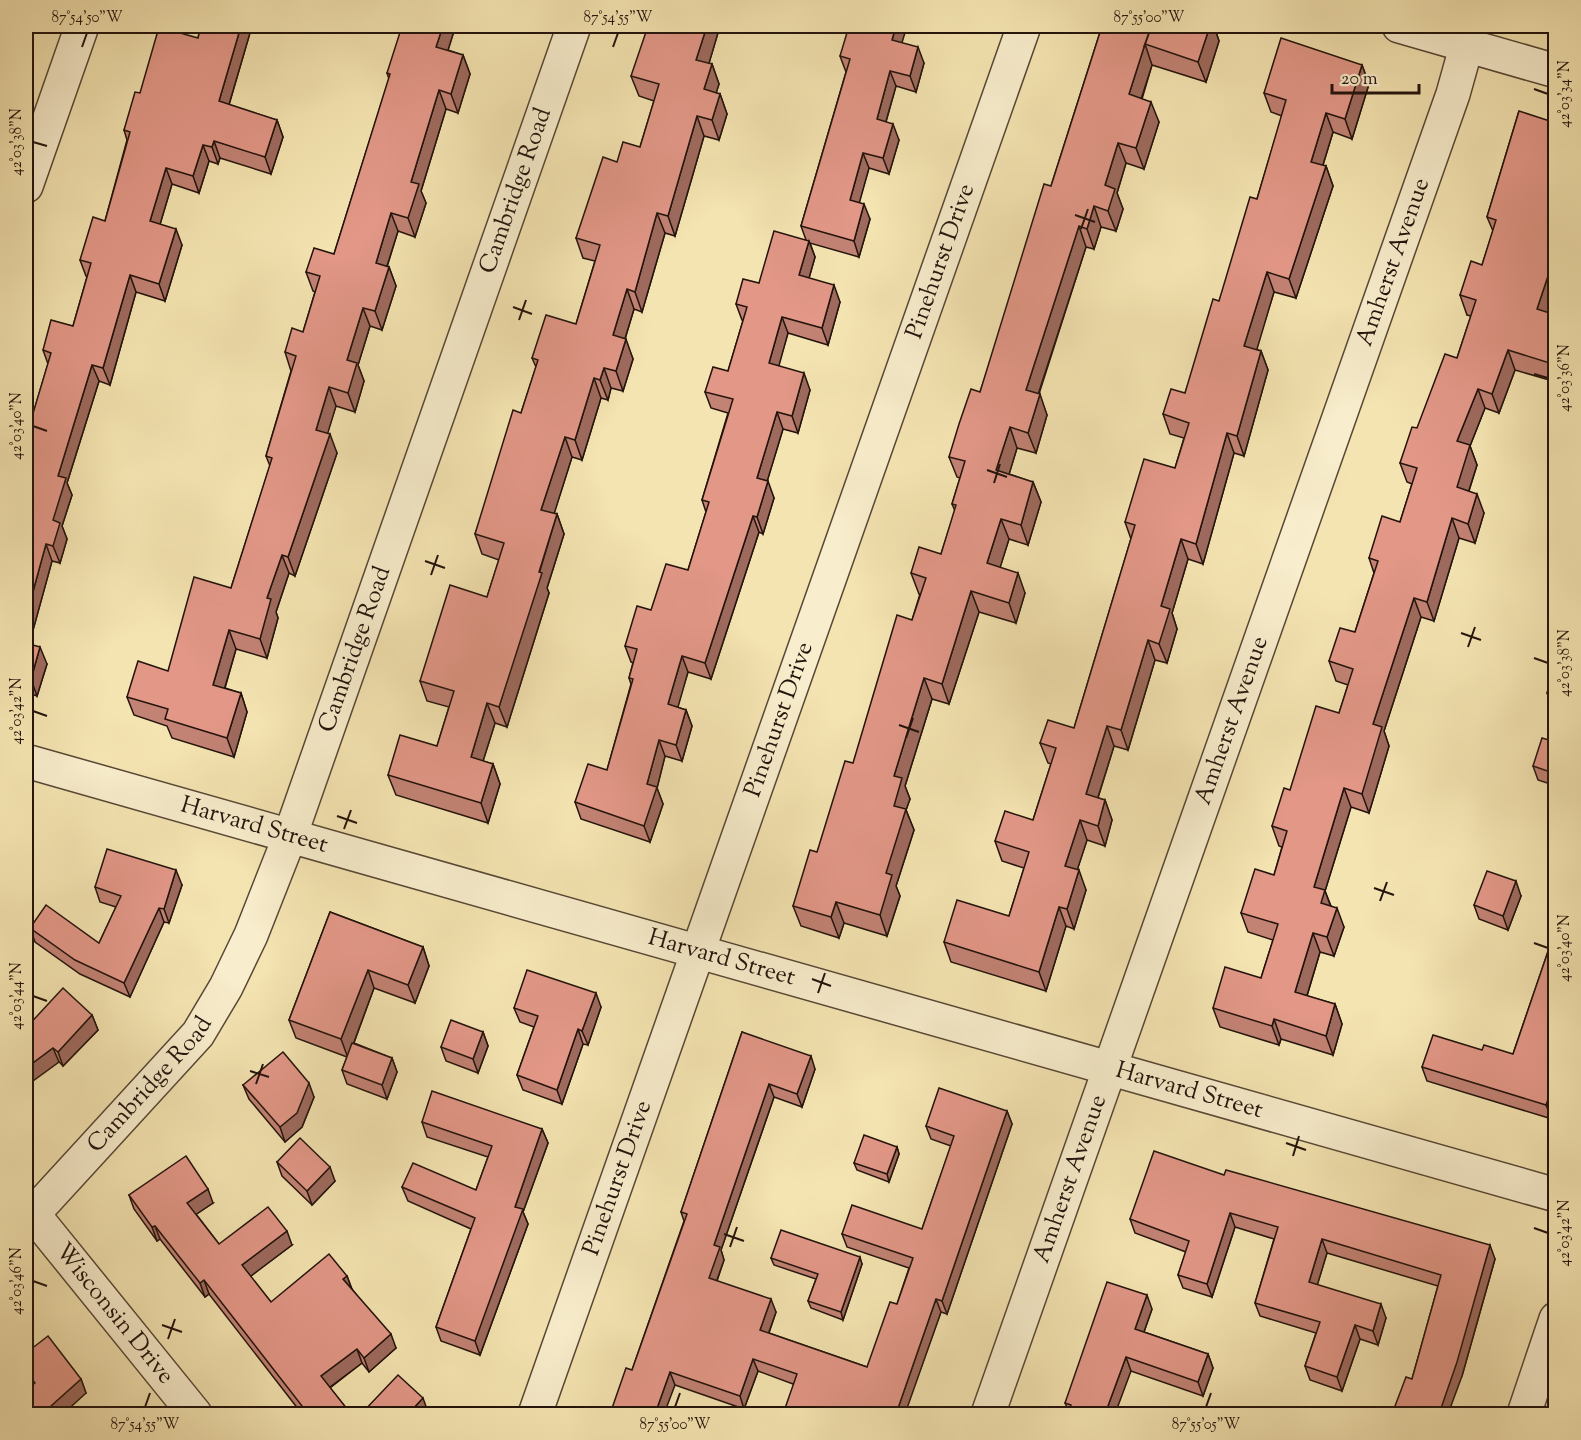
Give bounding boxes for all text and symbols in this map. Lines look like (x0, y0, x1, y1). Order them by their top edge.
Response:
text: 87°54'50"W (51, 8, 123, 29)
text: 87°54'55"W (584, 8, 653, 29)
text: 87°55'00"W (1114, 8, 1185, 29)
scale bar (1332, 57, 1419, 95)
text: 42°03'34"N (1555, 60, 1576, 128)
text: 20 m (1341, 67, 1378, 93)
street label: Cambridge Road (471, 103, 561, 278)
text: 42°03'38"N (7, 108, 28, 176)
street label: Amherst Avenue (1348, 174, 1439, 351)
street label: Pinehurst Drive (898, 179, 984, 344)
text: 42°03'36"N (1555, 344, 1576, 412)
text: 42°03'40"N (7, 392, 28, 460)
street label: Cambridge Road (311, 561, 400, 737)
text: 42°03'38"N (1555, 629, 1576, 697)
street label: Amherst Avenue (1187, 632, 1278, 810)
street label: Pinehurst Drive (737, 638, 823, 802)
text: 42°03'42"N (7, 678, 28, 744)
street label: Harvard Street (176, 789, 332, 863)
text: 42°03'40"N (1555, 914, 1576, 982)
street label: Harvard Street (644, 921, 799, 995)
text: 42°03'44"N (7, 962, 28, 1030)
street label: Cambridge Road (80, 1010, 222, 1161)
street label: Harvard Street (1111, 1054, 1267, 1128)
street label: Amherst Avenue (1025, 1090, 1116, 1268)
street label: Pinehurst Drive (575, 1096, 661, 1260)
text: 42°03'42"N (1555, 1200, 1576, 1266)
street label: Wisconsin Drive (46, 1236, 182, 1392)
text: 42°03'46"N (7, 1247, 28, 1315)
text: 87°54'55"W (111, 1415, 180, 1436)
text: 87°55'00"W (640, 1415, 711, 1436)
text: 87°55'05"W (1172, 1415, 1241, 1436)

